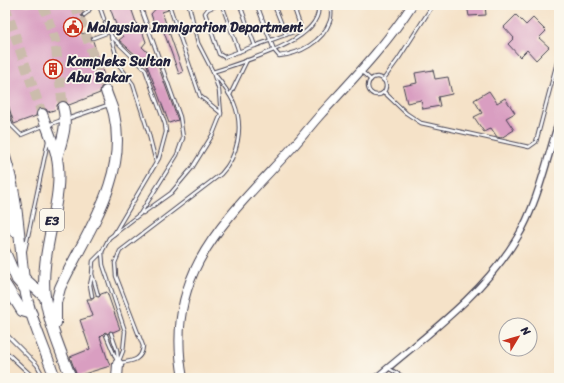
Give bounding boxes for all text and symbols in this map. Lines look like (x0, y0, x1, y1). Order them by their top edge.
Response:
place label: Malaysian Immigration Department (86, 15, 304, 40)
public building icon: Malaysian Immigration Department (62, 16, 84, 38)
place label: Kompleks Sultan Abu Bakar (66, 49, 171, 90)
building icon: Kompleks Sultan Abu Bakar (42, 58, 64, 80)
road number: E3 (40, 209, 64, 231)
north arrow (498, 317, 538, 357)
text: N (515, 322, 536, 340)

